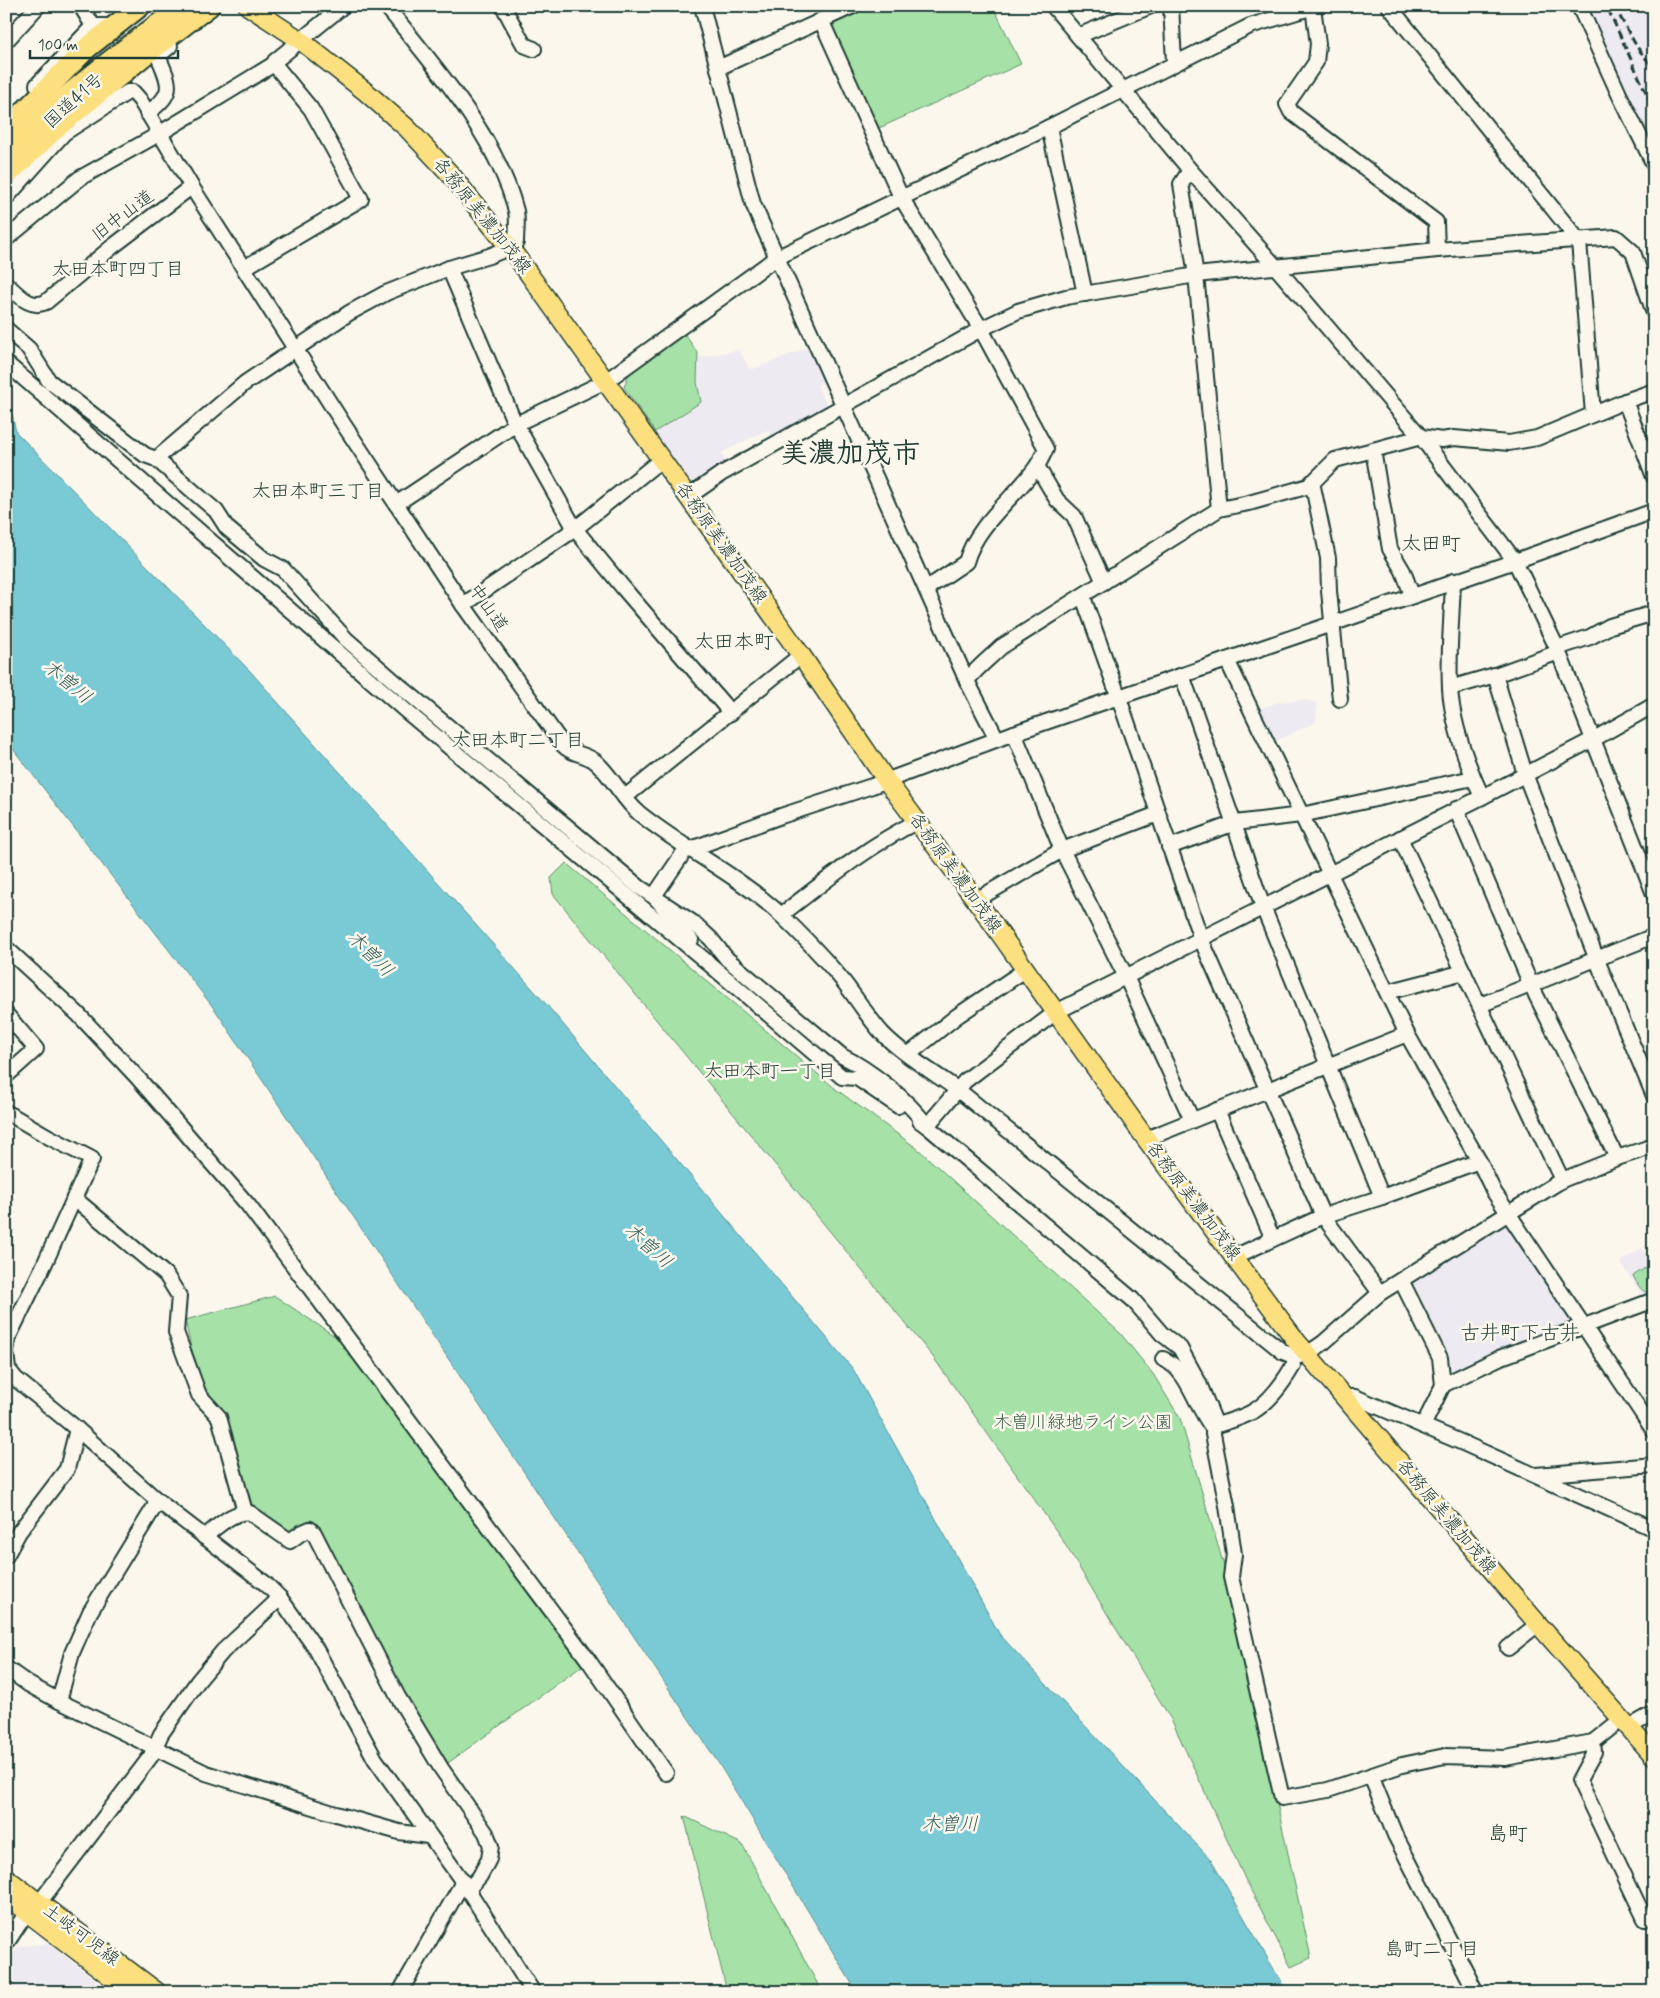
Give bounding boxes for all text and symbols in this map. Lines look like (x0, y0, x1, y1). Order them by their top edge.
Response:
scale bar (30, 28, 178, 60)
text: 100 m (38, 36, 78, 56)
street label: 国道41号 (39, 68, 109, 134)
street label: 各務原美濃加茂線 (427, 152, 537, 280)
street label: 旧中山道 (87, 185, 159, 247)
district label: 太田本町四丁目 (51, 257, 185, 282)
district label: 美濃加茂市 (780, 436, 920, 473)
street label: 各務原美濃加茂線 (670, 477, 772, 609)
district label: 太田本町三丁目 (251, 479, 385, 504)
district label: 太田町 (1401, 531, 1461, 558)
street label: 中山道 (463, 579, 513, 637)
district label: 太田本町 (694, 629, 774, 656)
water label: 木曽川 (37, 654, 97, 710)
district label: 太田本町二丁目 (451, 728, 585, 753)
street label: 各務原美濃加茂線 (903, 808, 1007, 938)
water label: 木曽川 (341, 925, 399, 983)
district label: 太田本町一丁目 (703, 1059, 837, 1084)
street label: 各務原美濃加茂線 (1140, 1136, 1246, 1266)
water label: 木曽川 (618, 1218, 678, 1274)
district label: 古井町下古井 (1460, 1320, 1580, 1347)
park label: 木曽川緑地ライン公園 (993, 1411, 1173, 1435)
street label: 各務原美濃加茂線 (1391, 1454, 1501, 1580)
water label: 木曽川 (921, 1812, 979, 1837)
district label: 島町 (1488, 1821, 1528, 1848)
street label: 土岐可児線 (38, 1898, 124, 1972)
district label: 島町二丁目 (1384, 1937, 1480, 1962)

